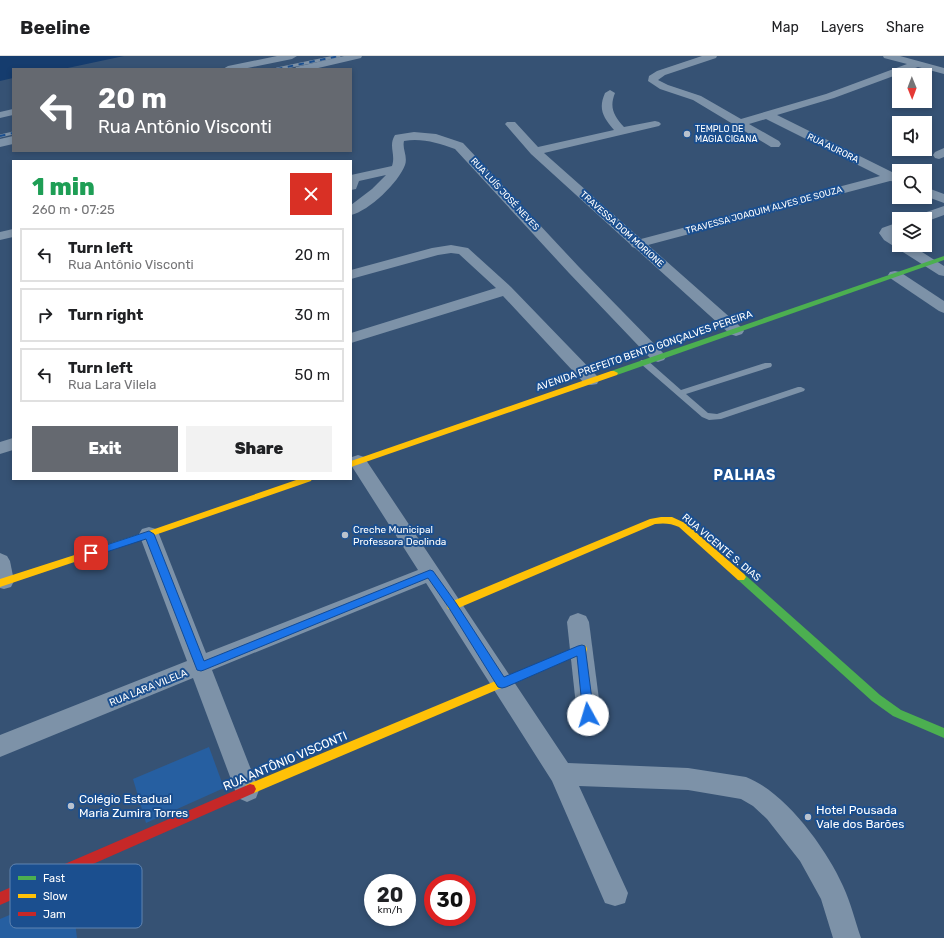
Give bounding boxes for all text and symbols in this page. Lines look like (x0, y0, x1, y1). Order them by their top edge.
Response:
text: Beeline (20, 16, 90, 39)
text: Map (772, 19, 799, 36)
text: Layers (821, 19, 864, 36)
text: Share (886, 19, 924, 36)
north arrow (892, 68, 932, 108)
map controls (892, 68, 932, 252)
text: 20 m (98, 82, 167, 115)
icon: left (32, 84, 84, 136)
text: Rua Antônio Visconti (98, 116, 272, 138)
button: sound (892, 116, 932, 156)
place label: TEMPLO DE MAGIA CIGANA (695, 124, 757, 144)
marker: TEMPLO DE MAGIA CIGANA (682, 129, 692, 139)
street label: RUA AURORA (806, 131, 860, 165)
street label: RUA LUÍS JOSÉ NEVES (469, 155, 542, 233)
button: search (892, 164, 932, 204)
text: 1 min (32, 173, 95, 201)
button: close (290, 173, 332, 215)
street label: TRAVESSA JOAQUIM ALVES DE SOUZA (685, 184, 843, 236)
street label: TRAVESSA DOM MORIONE (578, 189, 666, 269)
text: 260 m · 07:25 (32, 202, 115, 217)
button: layers (892, 212, 932, 252)
text: Turn left (68, 239, 133, 257)
icon: left (34, 244, 56, 266)
text: 20 m (295, 246, 330, 264)
text: Rua Antônio Visconti (68, 257, 194, 272)
icon: right (34, 304, 56, 326)
text: Turn right (68, 306, 143, 324)
text: 30 m (294, 306, 330, 324)
street label: AVENIDA PREFEITO BENTO GONÇALVES PEREIRA (535, 308, 754, 394)
text: Turn left (68, 359, 133, 377)
icon: left (34, 364, 56, 386)
text: 50 m (295, 366, 330, 384)
text: Rua Lara Vilela (68, 377, 156, 392)
button: Exit (32, 426, 178, 472)
button: Share (186, 426, 332, 472)
district label: PALHAS (714, 467, 776, 484)
street label: RUA VICENTE S. DIAS (680, 511, 763, 584)
place label: Creche Municipal Professora Deolinda (353, 524, 446, 548)
marker: Creche Municipal Professora Deolinda (340, 530, 350, 540)
pin (74, 536, 108, 570)
icon: arrive (80, 542, 102, 564)
street label: RUA LARA VILELA (108, 667, 189, 709)
position arrow (567, 694, 609, 736)
street label: RUA ANTÔNIO VISCONTI (221, 728, 349, 794)
place label: Colégio Estadual Maria Zumira Torres (79, 792, 188, 820)
marker: Colégio Estadual Maria Zumira Torres (66, 801, 76, 811)
place label: Hotel Pousada Vale dos Barões (816, 803, 904, 831)
marker: Hotel Pousada Vale dos Barões (803, 812, 813, 822)
legend (10, 864, 142, 928)
text: Fast (43, 872, 66, 885)
speed limit sign: 30 (424, 874, 476, 926)
text: 20 (377, 883, 403, 907)
text: Slow (43, 890, 68, 903)
text: km/h (378, 904, 402, 916)
text: Jam (43, 908, 66, 921)

